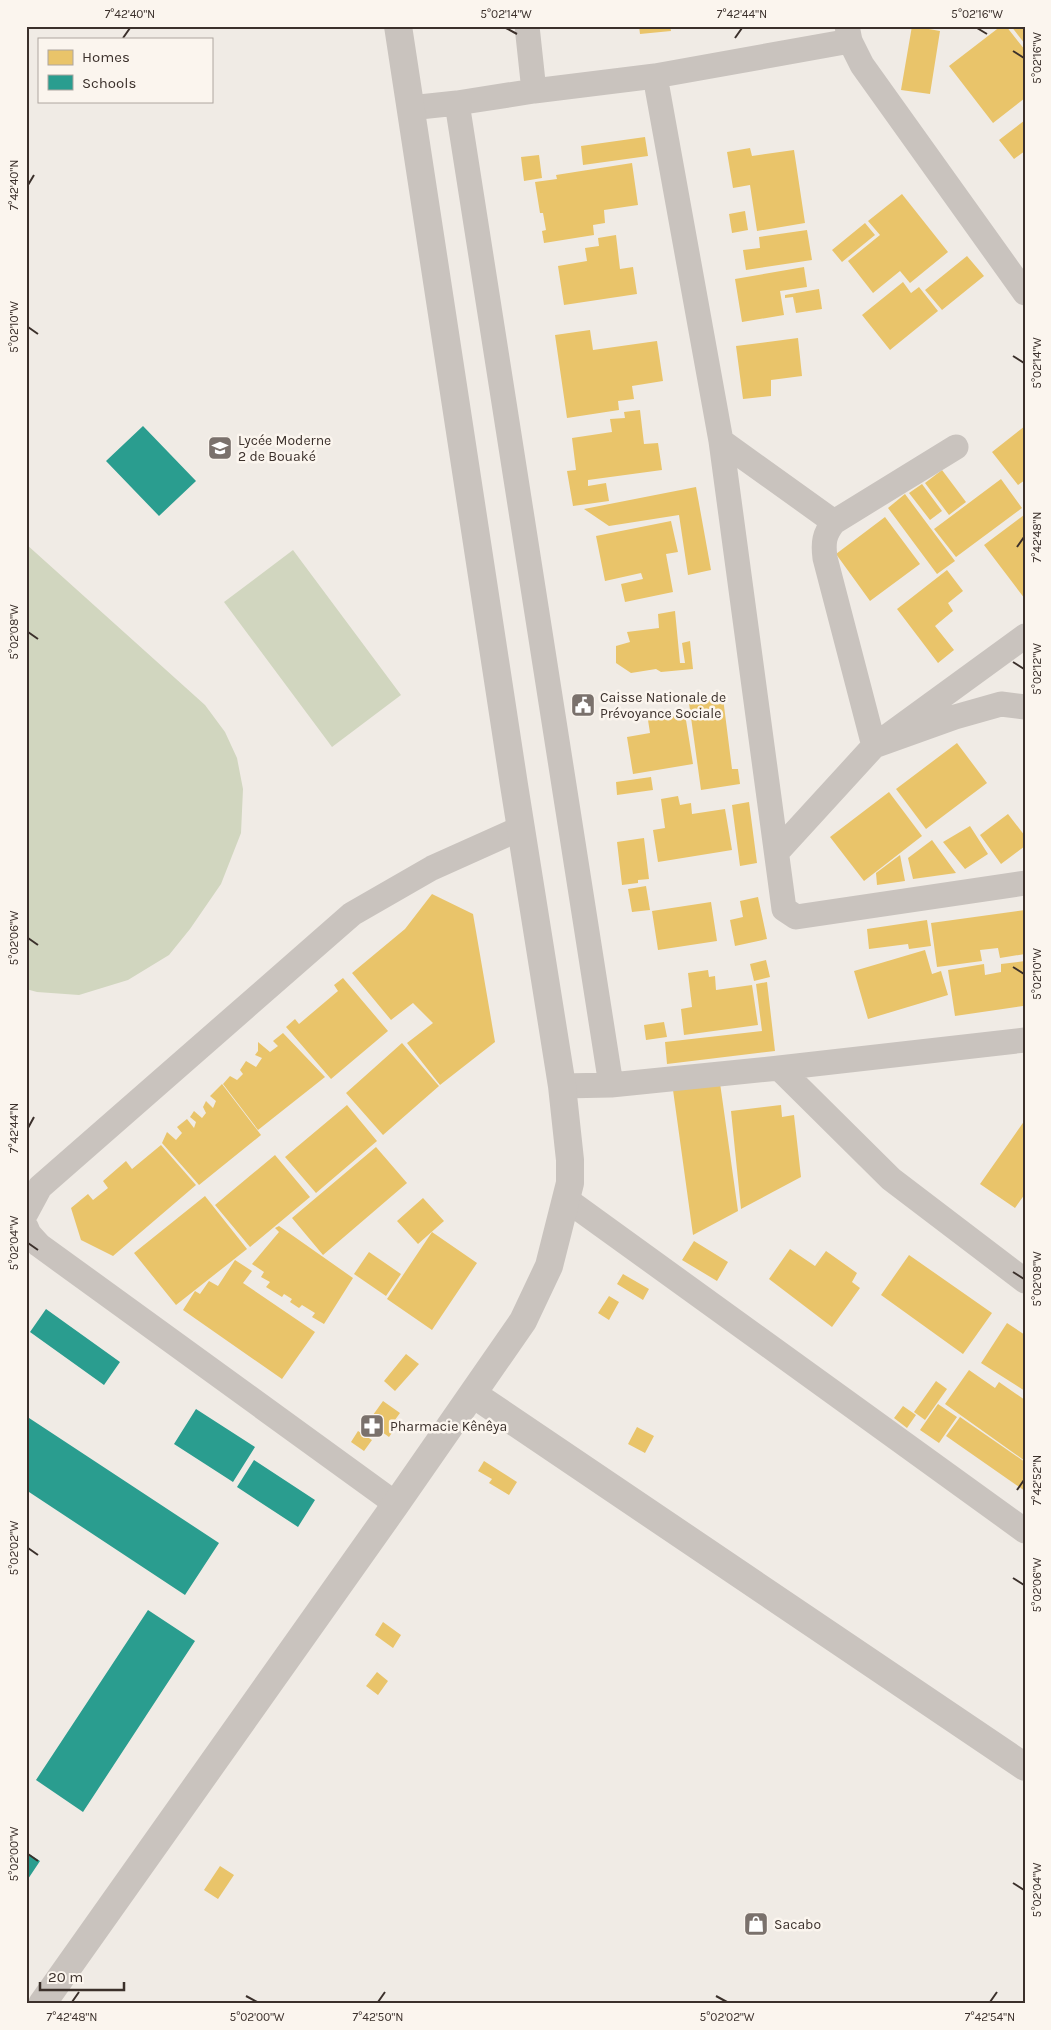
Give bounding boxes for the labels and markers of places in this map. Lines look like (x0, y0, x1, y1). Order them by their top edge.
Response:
place label: Lycée Moderne 2 de Bouaké (238, 432, 331, 465)
school or university icon: Lycée Moderne 2 de Bouaké (207, 435, 233, 461)
place label: Caisse Nationale de Prévoyance Sociale (600, 689, 726, 722)
public building icon: Caisse Nationale de Prévoyance Sociale (570, 692, 596, 718)
pharmacy icon: Pharmacie Kênêya (359, 1413, 385, 1439)
place label: Pharmacie Kênêya (390, 1418, 507, 1435)
shop icon: Sacabo (743, 1911, 769, 1937)
place label: Sacabo (774, 1916, 821, 1933)

